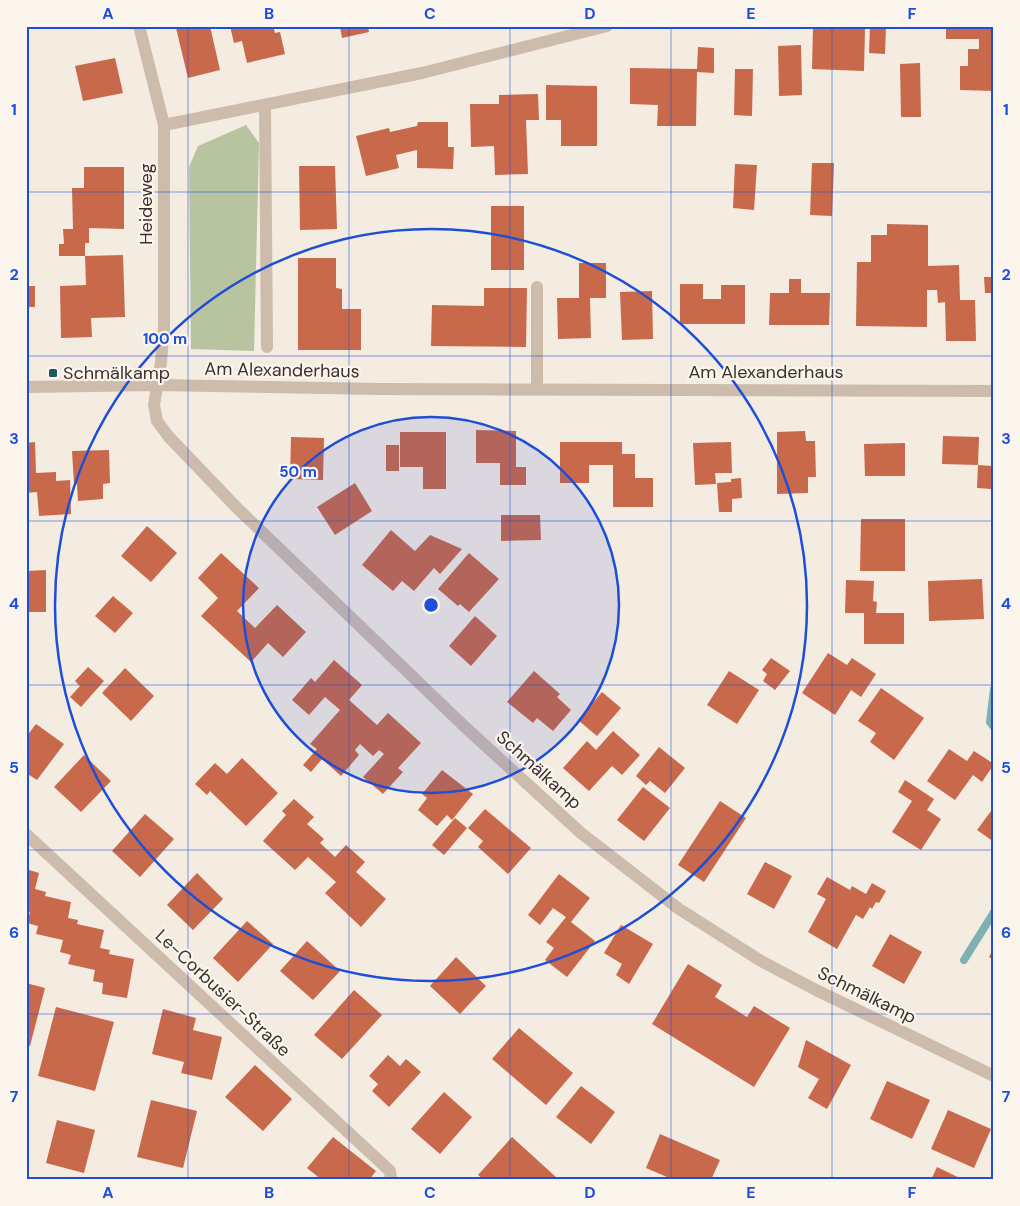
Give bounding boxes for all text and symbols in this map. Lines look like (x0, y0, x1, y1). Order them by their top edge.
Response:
text: A (102, 3, 114, 24)
text: B (264, 3, 274, 24)
text: C (424, 3, 436, 24)
text: D (584, 3, 596, 24)
text: E (746, 3, 756, 24)
text: F (908, 3, 917, 24)
text: 1 (11, 99, 17, 120)
text: 1 (1003, 99, 1009, 120)
street label: Heideweg (134, 163, 158, 245)
text: 2 (9, 264, 19, 285)
text: 2 (1001, 264, 1011, 285)
text: 100 m (143, 329, 187, 349)
street label: Am Alexanderhaus (204, 357, 360, 383)
street label: Am Alexanderhaus (688, 360, 844, 384)
place label: Schmälkamp (63, 361, 170, 385)
marker: Schmälkamp (47, 367, 59, 379)
text: 3 (9, 428, 19, 449)
text: 3 (1001, 428, 1011, 449)
text: 50 m (279, 462, 317, 482)
text: 4 (9, 593, 19, 614)
text: 4 (1001, 593, 1011, 614)
centre of rings (422, 596, 440, 614)
street label: Schmälkamp (491, 725, 587, 815)
text: 5 (9, 757, 19, 778)
text: 5 (1001, 757, 1011, 778)
text: 6 (9, 922, 19, 943)
text: 6 (1001, 922, 1011, 943)
street label: Le-Corbusier-Straße (150, 924, 296, 1062)
street label: Schmälkamp (814, 961, 920, 1029)
text: 7 (10, 1086, 19, 1107)
text: 7 (1002, 1086, 1011, 1107)
text: A (102, 1182, 114, 1203)
text: B (264, 1182, 274, 1203)
text: C (424, 1182, 436, 1203)
text: D (584, 1182, 596, 1203)
text: E (746, 1182, 756, 1203)
text: F (908, 1182, 917, 1203)

